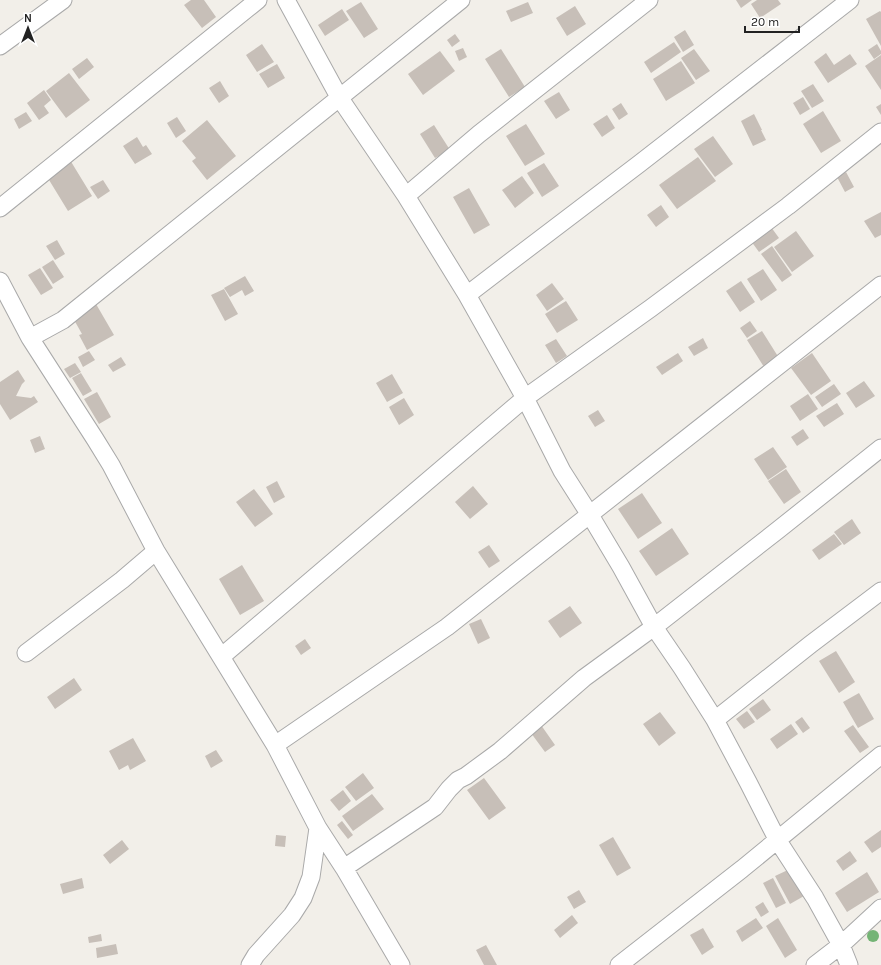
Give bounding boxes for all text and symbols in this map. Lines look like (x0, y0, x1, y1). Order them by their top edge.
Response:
north arrow (8, 8, 48, 48)
scale bar (745, 8, 799, 34)
text: N (24, 12, 32, 25)
text: 20 m (751, 15, 779, 29)

